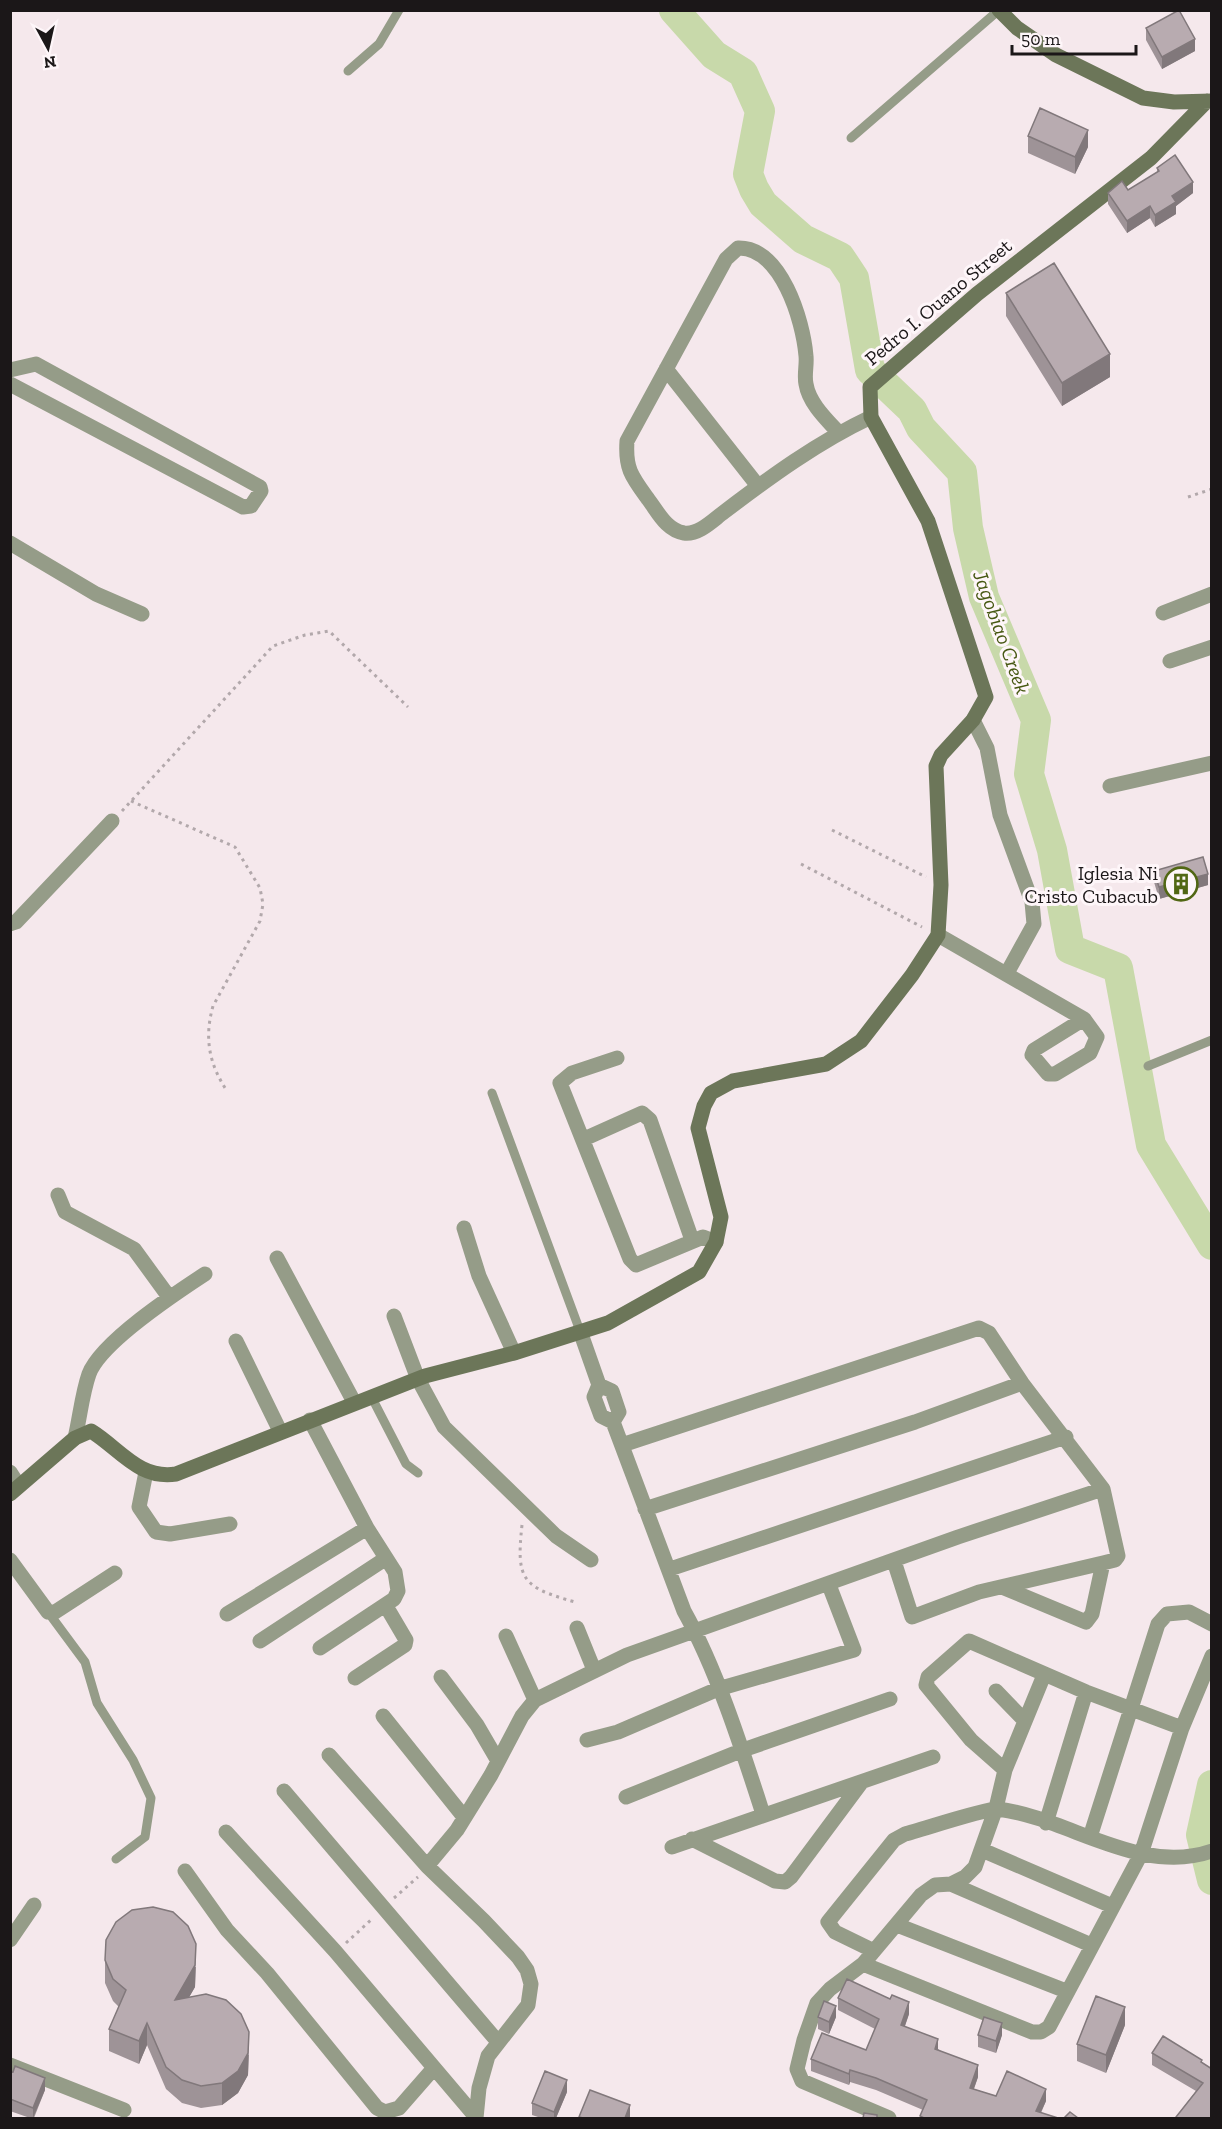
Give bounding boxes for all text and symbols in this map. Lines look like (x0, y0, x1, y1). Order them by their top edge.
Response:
north arrow (18, 18, 78, 78)
scale bar (1012, 18, 1136, 56)
text: 50 m (1021, 28, 1061, 50)
text: N (43, 52, 57, 73)
street label: Pedro I. Ouano Street (860, 233, 1017, 370)
water label: Jagobiao Creek (968, 566, 1036, 697)
place label: Iglesia Ni Cristo Cubacub (1024, 861, 1158, 908)
building icon: Iglesia Ni Cristo Cubacub (1163, 866, 1199, 902)

